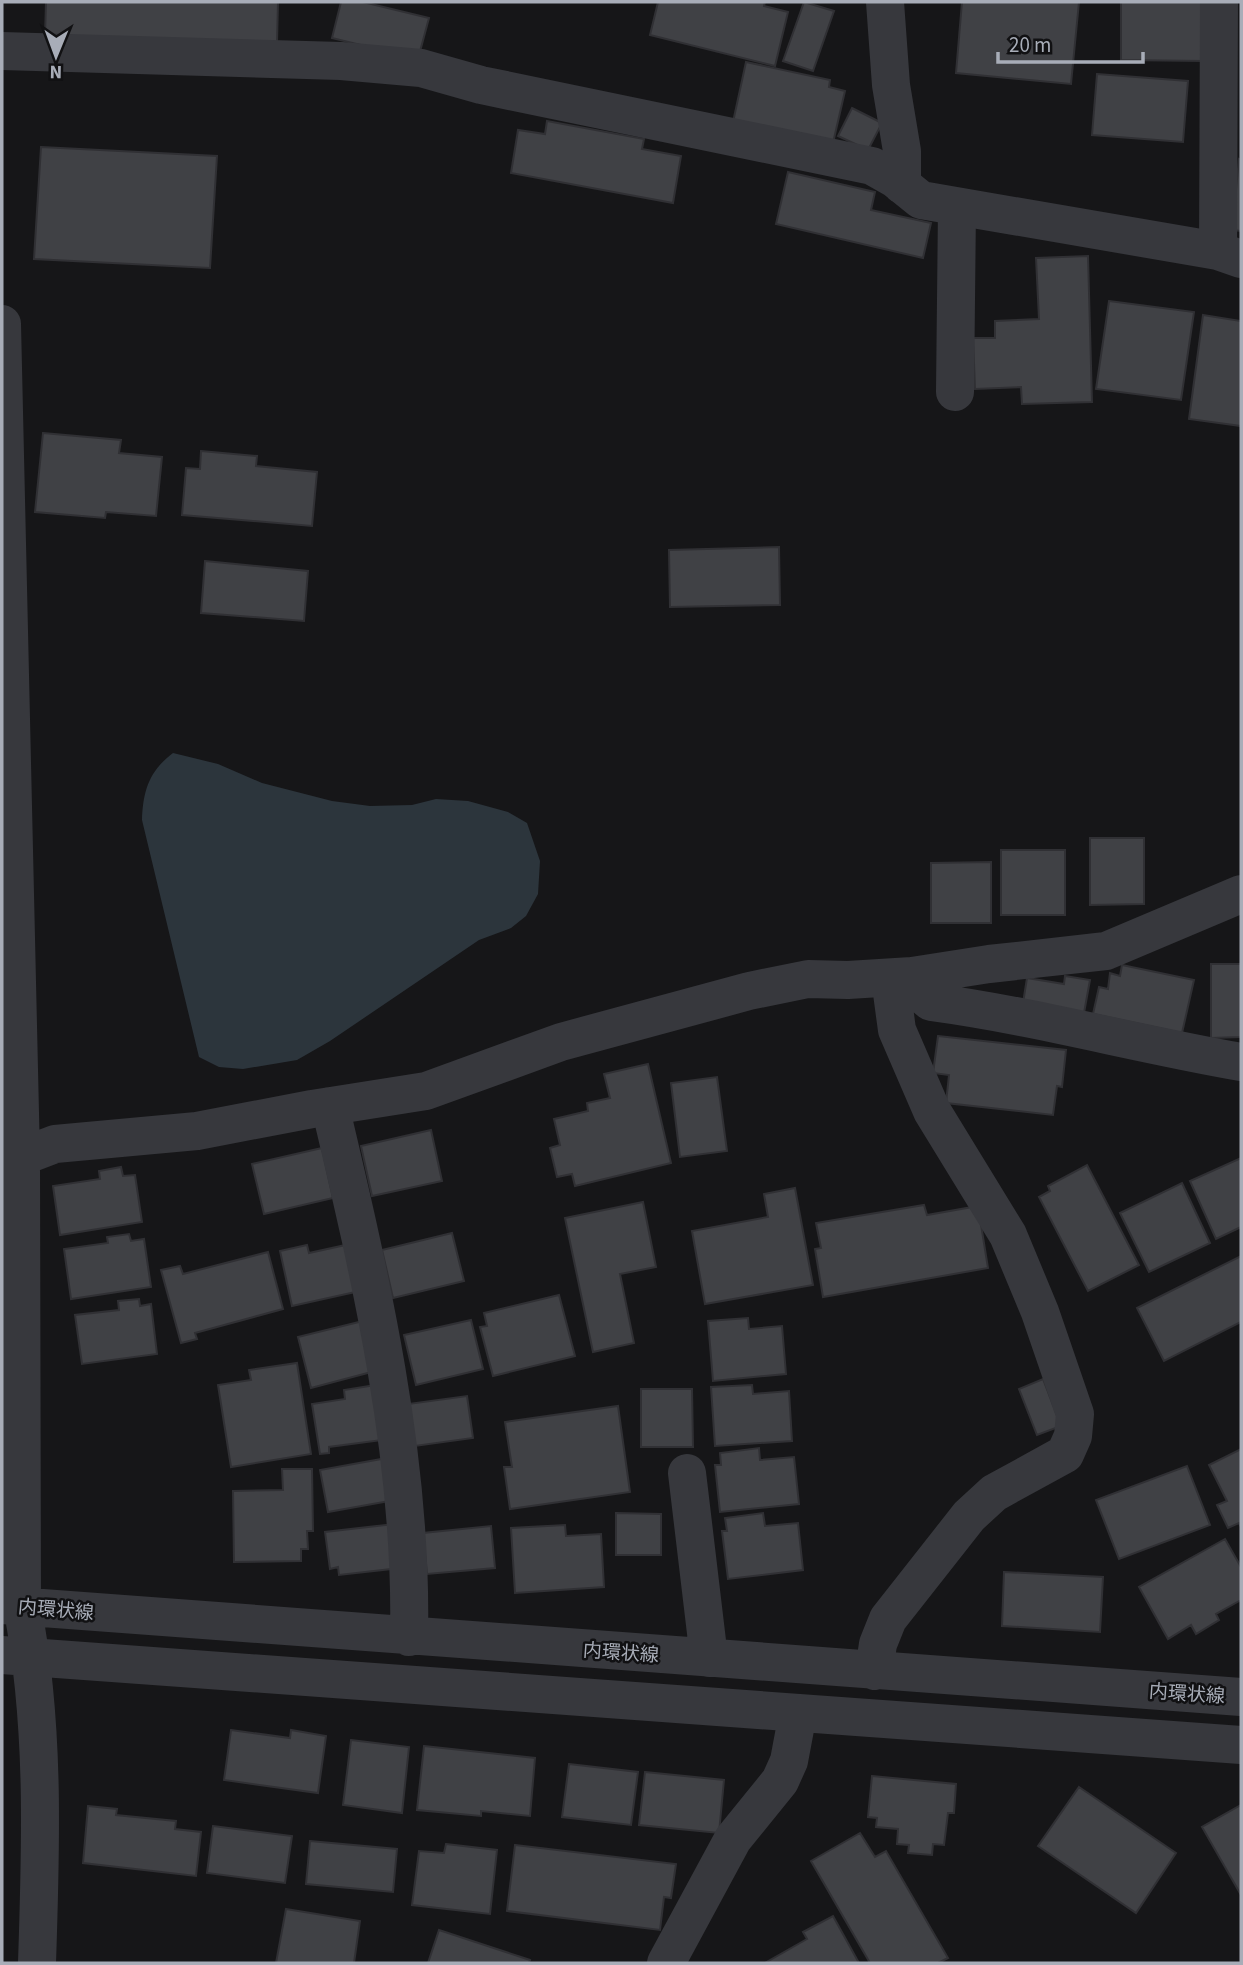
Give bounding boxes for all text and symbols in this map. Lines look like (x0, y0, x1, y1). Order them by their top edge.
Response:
north arrow (21, 21, 91, 91)
scale bar (998, 21, 1143, 65)
text: 20 m (1009, 30, 1051, 60)
text: N (49, 58, 62, 85)
street label: 内環状線 (17, 1594, 95, 1627)
street label: 内環状線 (582, 1637, 660, 1670)
street label: 内環状線 (1148, 1678, 1226, 1711)

